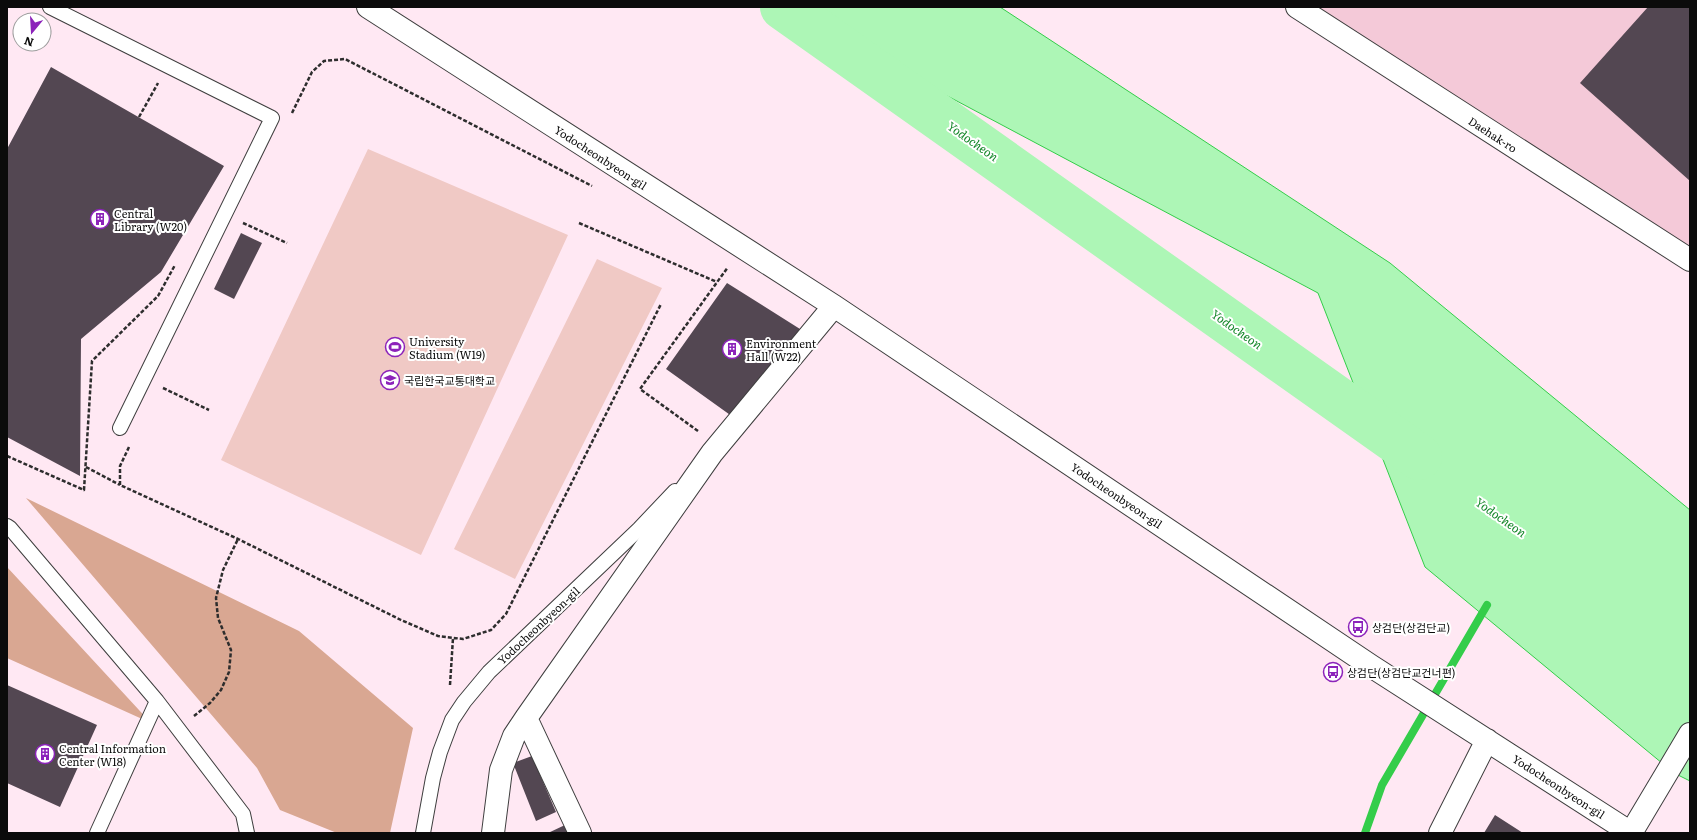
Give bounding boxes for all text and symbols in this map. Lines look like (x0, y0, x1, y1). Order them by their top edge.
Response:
north arrow (12, 12, 52, 52)
text: N (22, 33, 35, 51)
street label: Daehak-ro (1466, 112, 1520, 156)
water label: Yodocheon (944, 117, 1002, 165)
street label: Yodocheonbyeon-gil (552, 121, 651, 193)
place label: Central Library (W20) (114, 205, 187, 234)
building icon: Central Library (W20) (89, 208, 111, 230)
water label: Yodocheon (1208, 305, 1266, 353)
place label: University Stadium (W19) (409, 333, 485, 362)
place label: Environment Hall (W22) (746, 335, 817, 364)
sports icon: University Stadium (W19) (384, 336, 406, 358)
building icon: Environment Hall (W22) (721, 338, 743, 360)
school or university icon: 국립한국교통대학교 (379, 369, 401, 391)
place label: 국립한국교통대학교 (404, 372, 495, 388)
street label: Yodocheonbyeon-gil (1068, 458, 1166, 532)
water label: Yodocheon (1472, 493, 1530, 541)
street label: Yodocheonbyeon-gil (493, 582, 583, 667)
bus stop icon: 상검단(상검단교) (1347, 616, 1369, 638)
place label: 상검단(상검단교) (1372, 619, 1450, 635)
bus stop icon: 상검단(상검단교건너편) (1322, 661, 1344, 683)
place label: 상검단(상검단교건너편) (1347, 664, 1456, 680)
place label: Central Information Center (W18) (59, 740, 166, 769)
building icon: Central Information Center (W18) (34, 743, 56, 765)
street label: Yodocheonbyeon-gil (1510, 750, 1609, 822)

